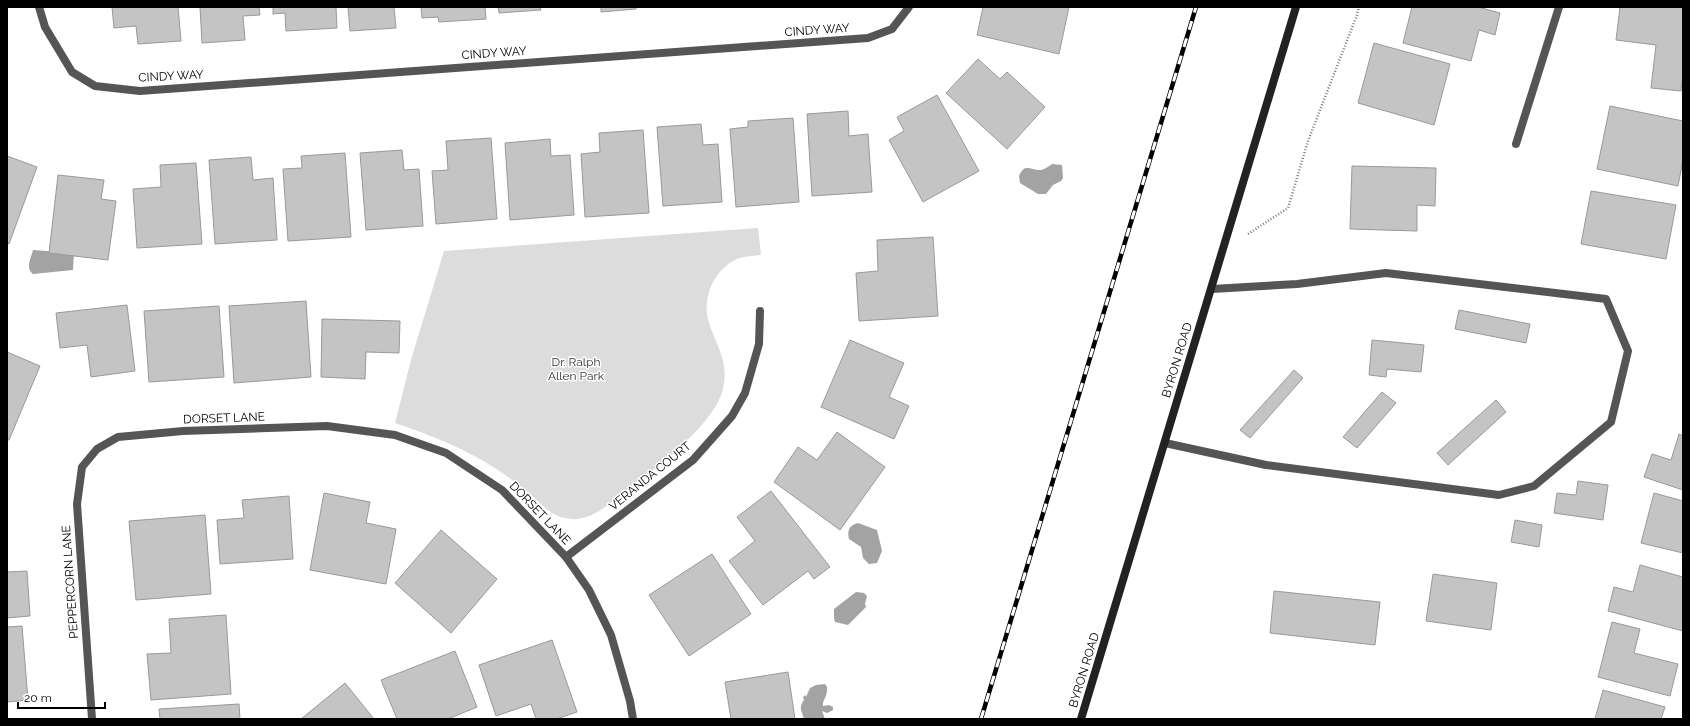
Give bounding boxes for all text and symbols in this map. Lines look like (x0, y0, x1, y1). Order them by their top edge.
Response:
street label: CINDY WAY (784, 21, 850, 39)
street label: CINDY WAY (461, 44, 527, 62)
street label: CINDY WAY (138, 67, 204, 85)
street label: BYRON ROAD (1159, 320, 1195, 399)
park label: Dr. Ralph Allen Park (548, 355, 605, 383)
street label: DORSET LANE (183, 410, 265, 426)
street label: VERANDA COURT (606, 438, 694, 513)
street label: DORSET LANE (507, 479, 573, 547)
street label: PEPPERCORN LANE (59, 525, 81, 639)
street label: BYRON ROAD (1066, 630, 1102, 709)
scale bar (18, 684, 105, 710)
text: 20 m (24, 691, 52, 705)

